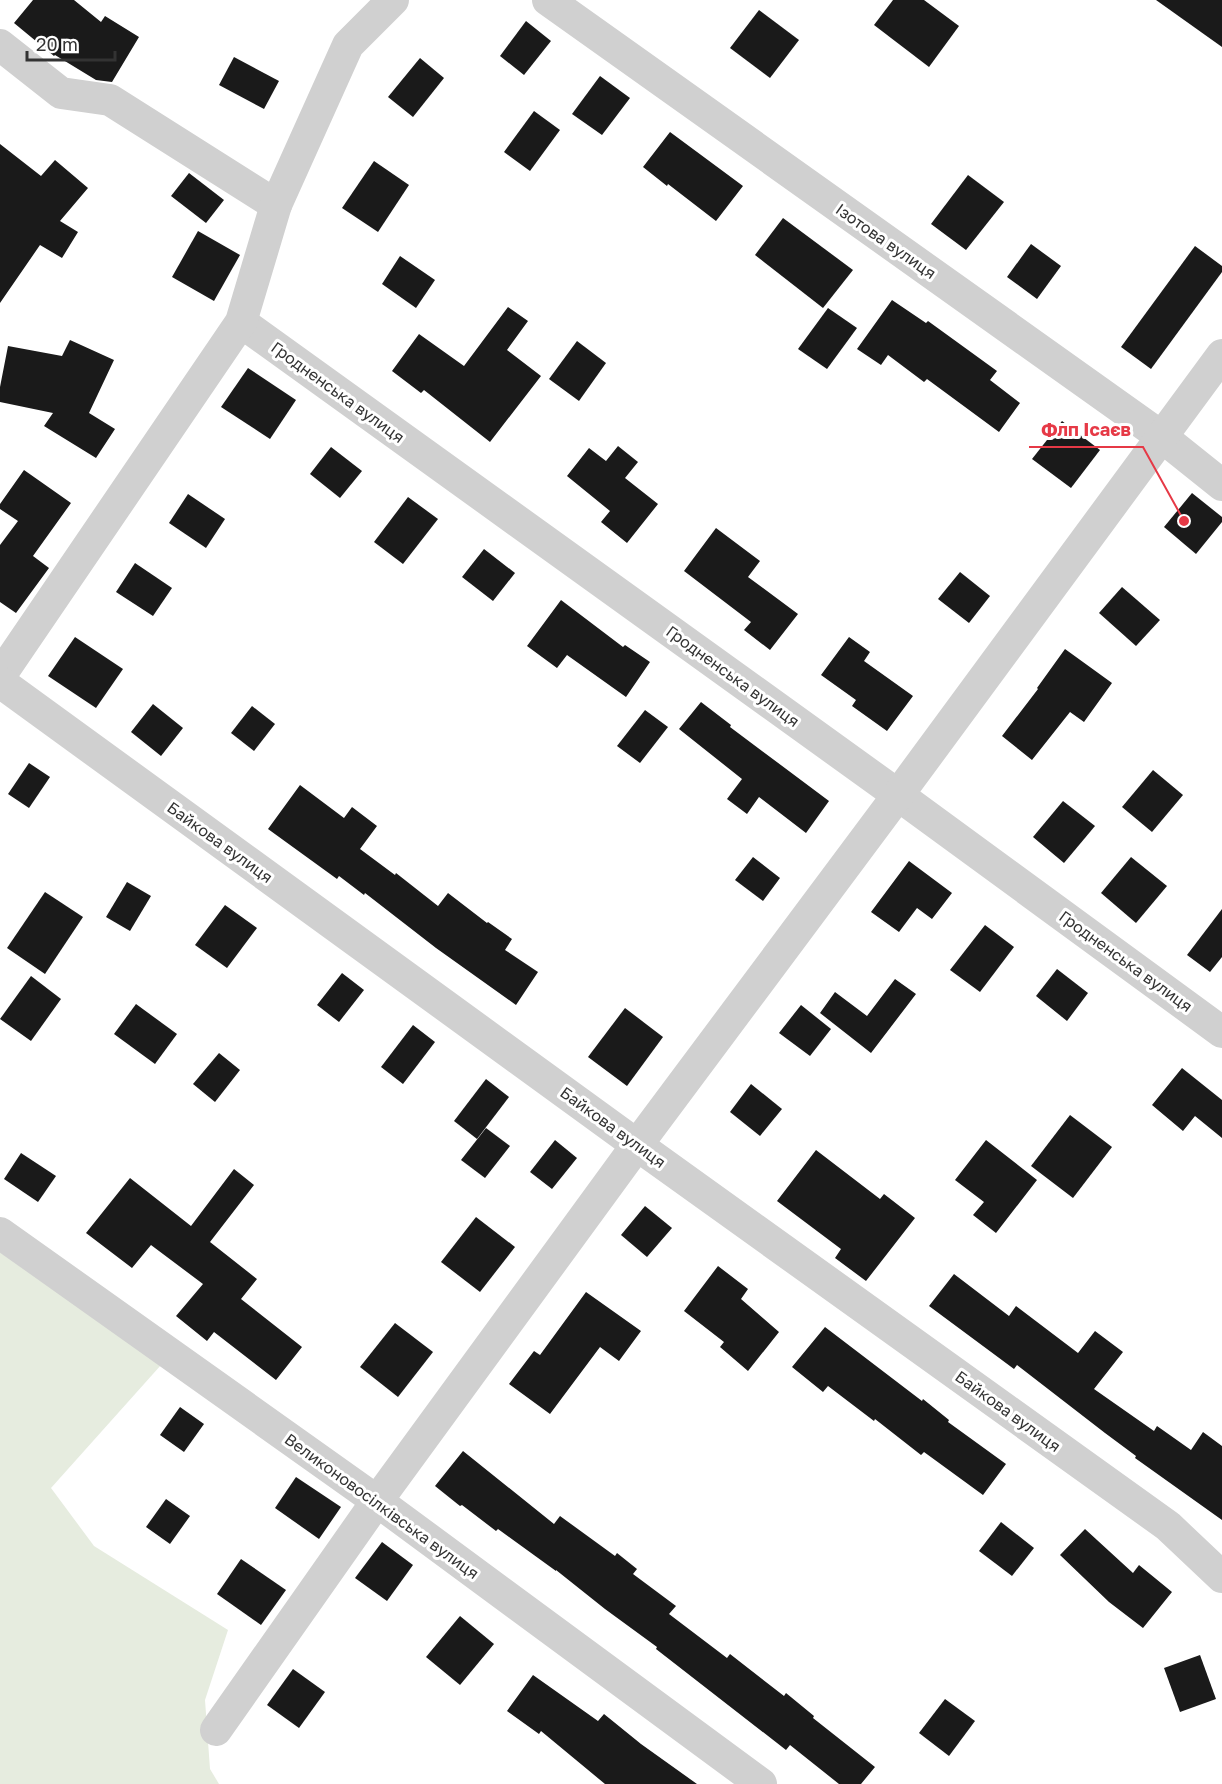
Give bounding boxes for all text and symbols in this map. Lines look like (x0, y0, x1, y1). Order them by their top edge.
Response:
scale bar (27, 24, 116, 62)
text: 20 m (36, 33, 78, 55)
street label: Ізотова вулиця (832, 199, 940, 283)
street label: Гродненська вулиця (267, 337, 409, 447)
callout: Флп Ісаєв (1029, 411, 1143, 447)
text: Флп Ісаєв (1041, 418, 1131, 440)
street label: Гродненська вулиця (662, 621, 804, 731)
street label: Байкова вулиця (163, 797, 277, 887)
street label: Гродненська вулиця (1055, 906, 1197, 1016)
street label: Байкова вулиця (556, 1082, 670, 1172)
street label: Байкова вулиця (951, 1366, 1065, 1456)
street label: Великоновосілківська вулиця (281, 1429, 483, 1583)

